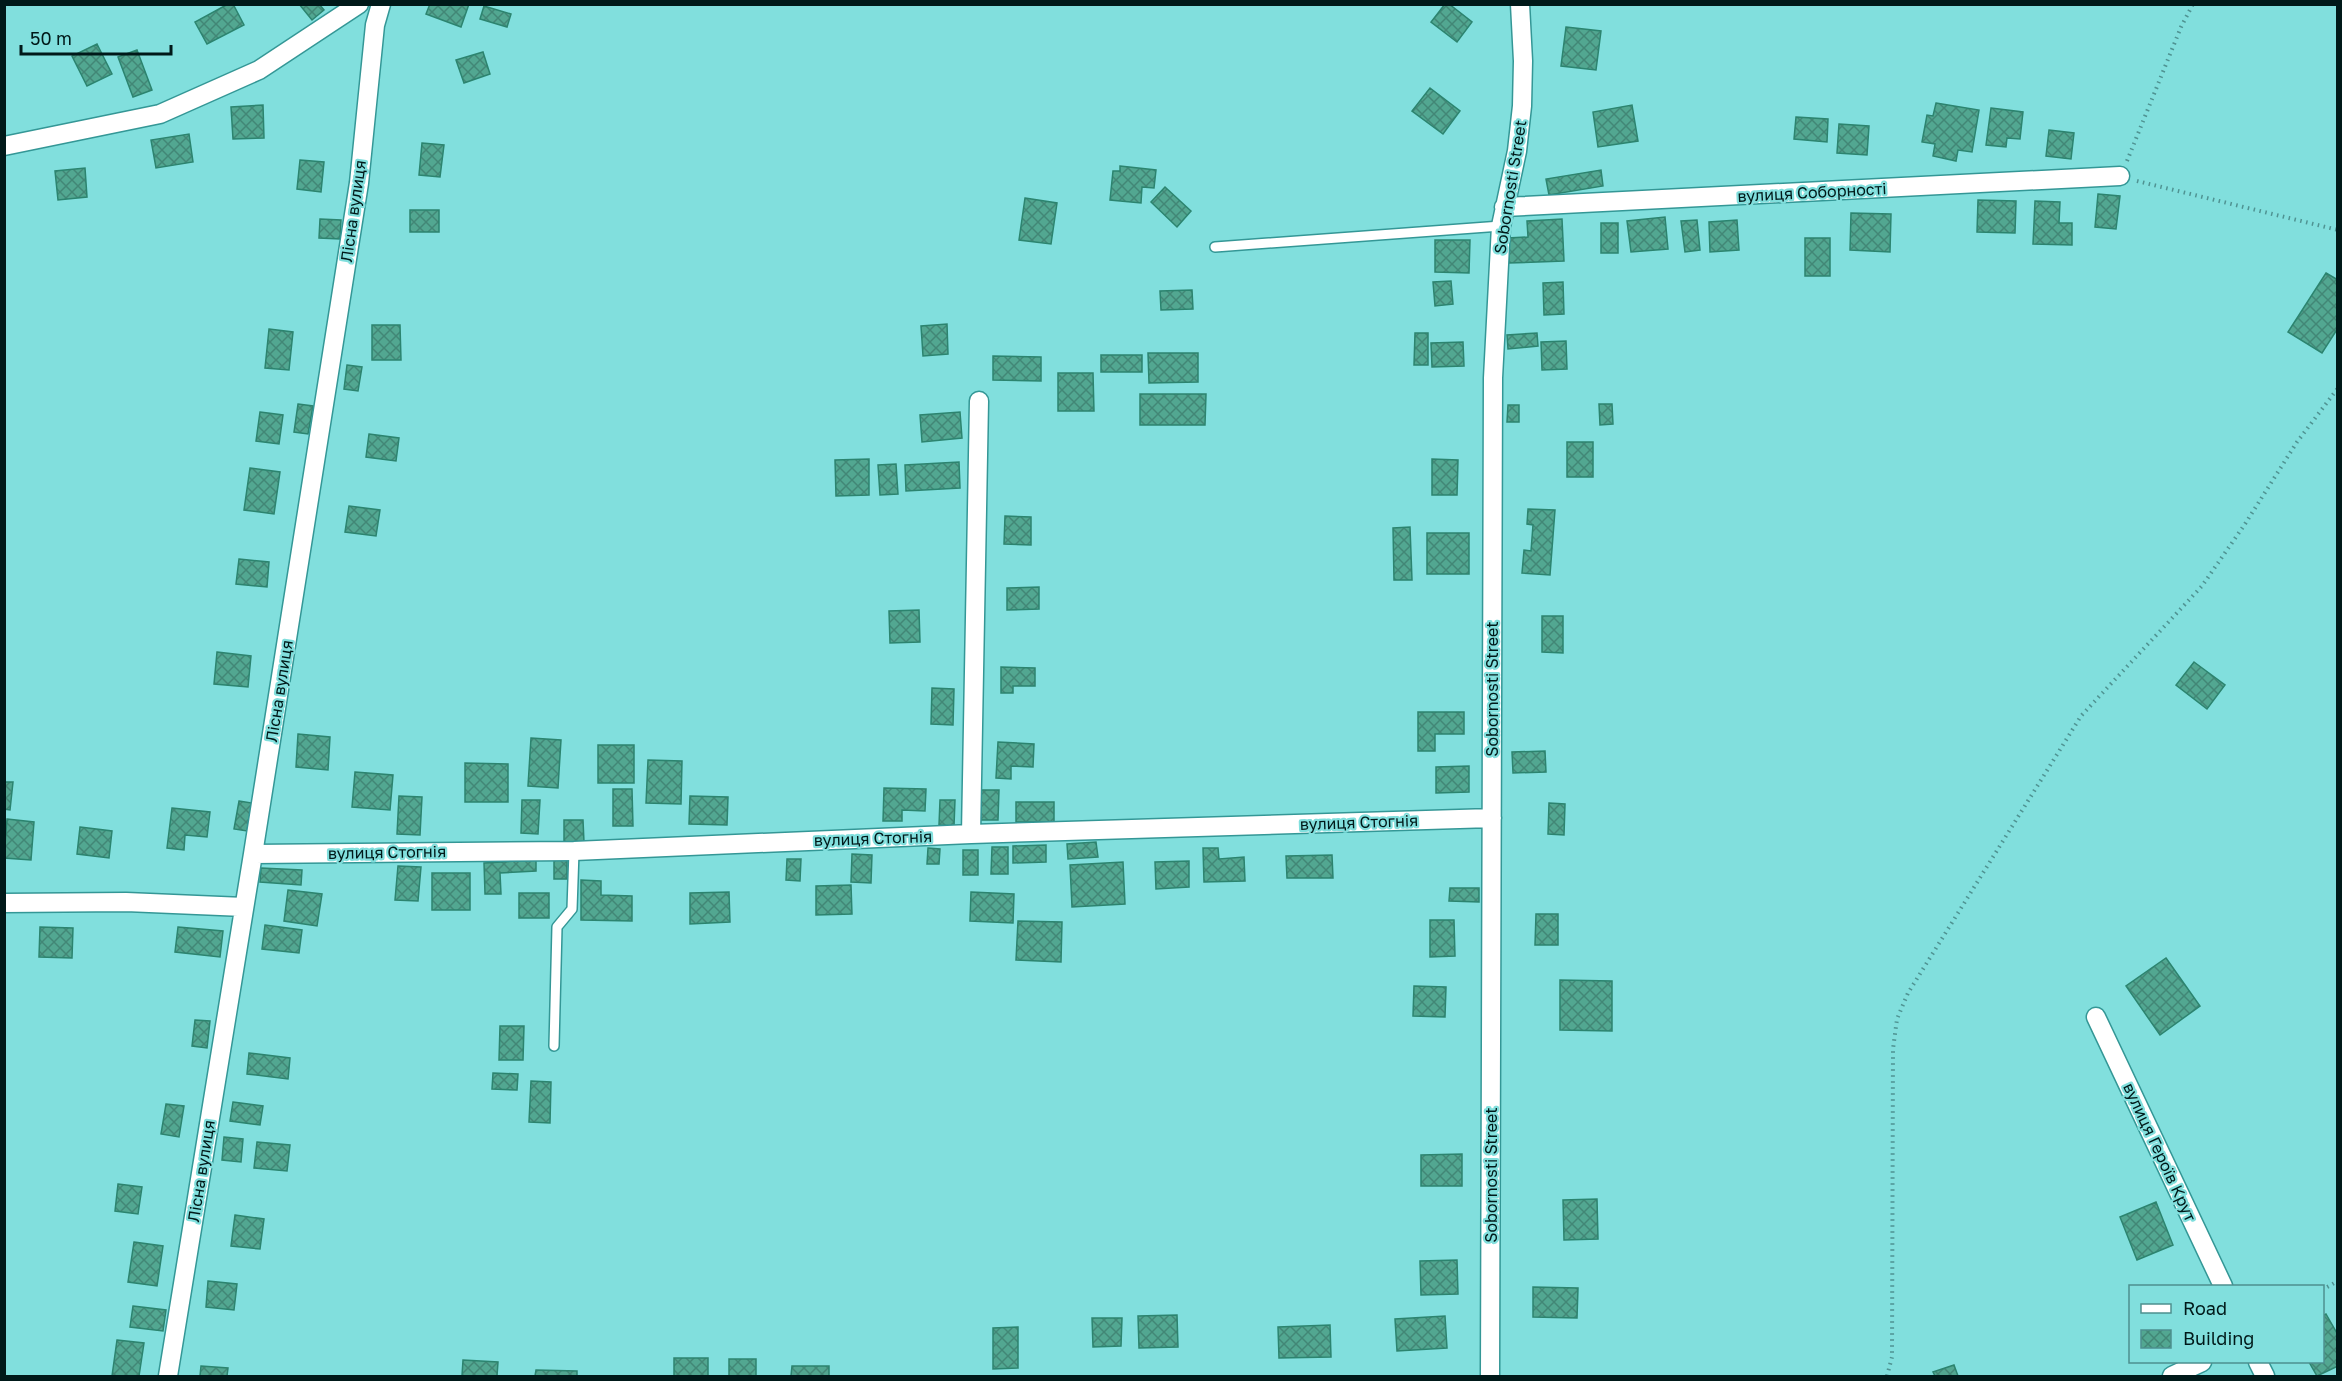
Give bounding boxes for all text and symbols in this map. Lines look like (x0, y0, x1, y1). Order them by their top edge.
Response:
scale bar (21, 18, 171, 56)
text: 50 m (30, 27, 72, 49)
street label: Sobornosti Street (1490, 119, 1530, 255)
street label: Лісна вулиця (336, 159, 370, 263)
street label: вулиця Соборності (1737, 178, 1887, 206)
street label: Sobornosti Street (1482, 621, 1502, 757)
street label: Лісна вулиця (261, 639, 297, 743)
street label: вулиця Стогнія (1299, 810, 1419, 834)
street label: вулиця Стогнія (813, 826, 933, 850)
street label: вулиця Стогнія (328, 841, 446, 863)
street label: вулиця Героїв Крут (2119, 1079, 2201, 1225)
street label: Sobornosti Street (1481, 1107, 1501, 1243)
street label: Лісна вулиця (183, 1119, 219, 1223)
legend (2129, 1285, 2324, 1363)
text: Road (2183, 1297, 2227, 1319)
text: Building (2183, 1327, 2254, 1349)

